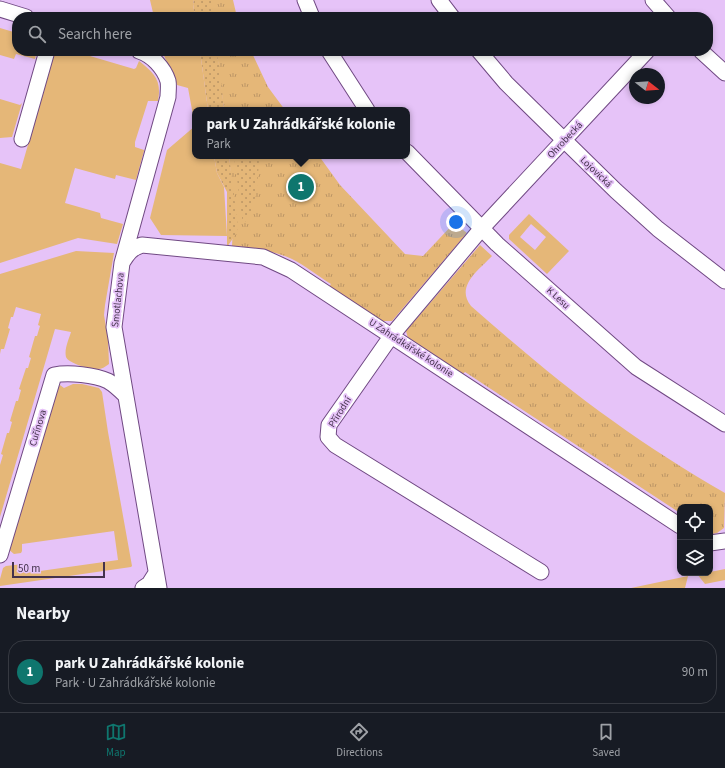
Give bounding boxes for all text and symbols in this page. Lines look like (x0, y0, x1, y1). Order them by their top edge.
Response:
search box (12, 12, 713, 56)
icon: search (26, 23, 48, 45)
text: Search here (58, 24, 132, 45)
north arrow (629, 68, 665, 104)
popup (192, 107, 410, 159)
text: park U Zahrádkářské kolonie (206, 114, 396, 135)
street label: Ohrobecká (544, 118, 586, 162)
text: Park (206, 135, 231, 153)
street label: Lojovická (577, 153, 615, 191)
pin: 1 (288, 172, 314, 202)
your location (446, 212, 466, 232)
street label: Smotlachova (108, 272, 128, 328)
street label: K Lesu (543, 284, 573, 312)
street label: U Zahrádkářské kolonie (366, 315, 456, 381)
street label: Přírodní (325, 393, 355, 430)
street label: Cuřínova (26, 408, 50, 448)
map controls (677, 504, 713, 576)
button: locate (677, 504, 713, 540)
button: layers (677, 540, 713, 576)
scale bar (12, 560, 105, 579)
text: 50 m (18, 561, 40, 576)
text: Nearby (16, 602, 70, 626)
text: park U Zahrádkářské kolonie (55, 653, 244, 674)
text: 1 (27, 663, 33, 681)
text: 90 m (682, 663, 708, 681)
text: Park · U Zahrádkářské kolonie (55, 674, 216, 692)
tab: Map (105, 721, 127, 760)
tab: Directions (336, 721, 383, 760)
tab: Saved (592, 721, 620, 760)

